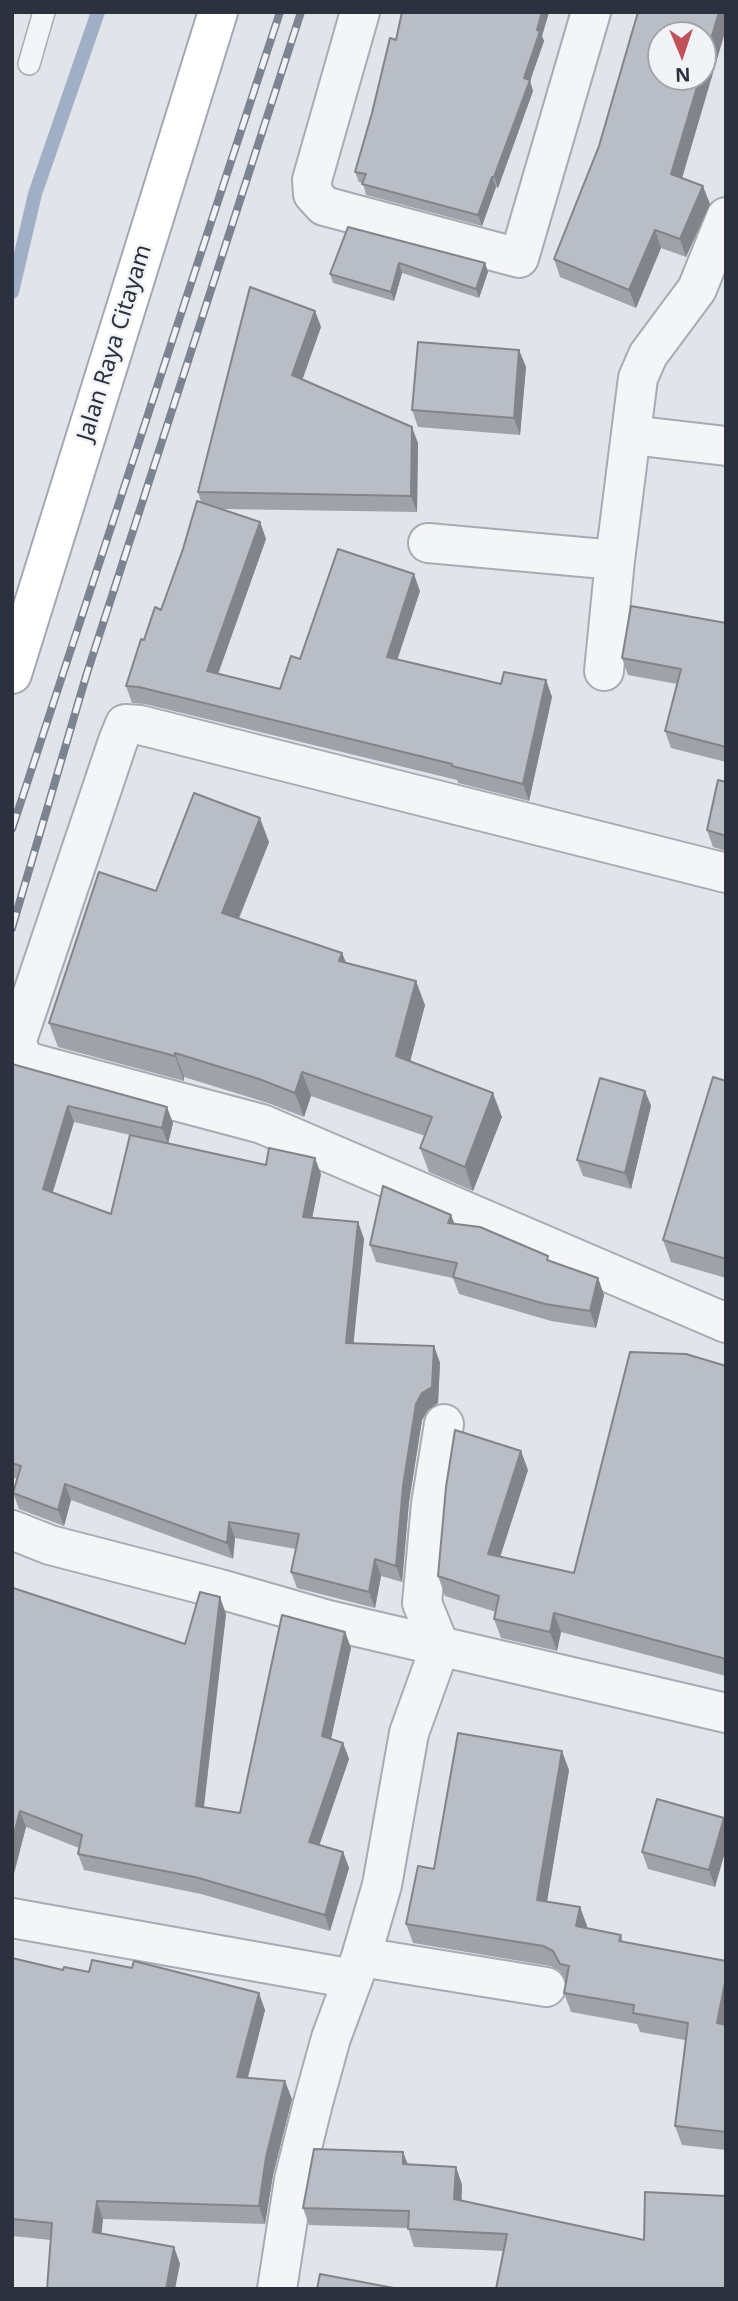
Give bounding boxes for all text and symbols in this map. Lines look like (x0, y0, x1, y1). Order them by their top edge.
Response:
north arrow (647, 21, 717, 91)
text: N (674, 62, 691, 88)
street label: Jalan Raya Citayam (72, 241, 158, 445)

